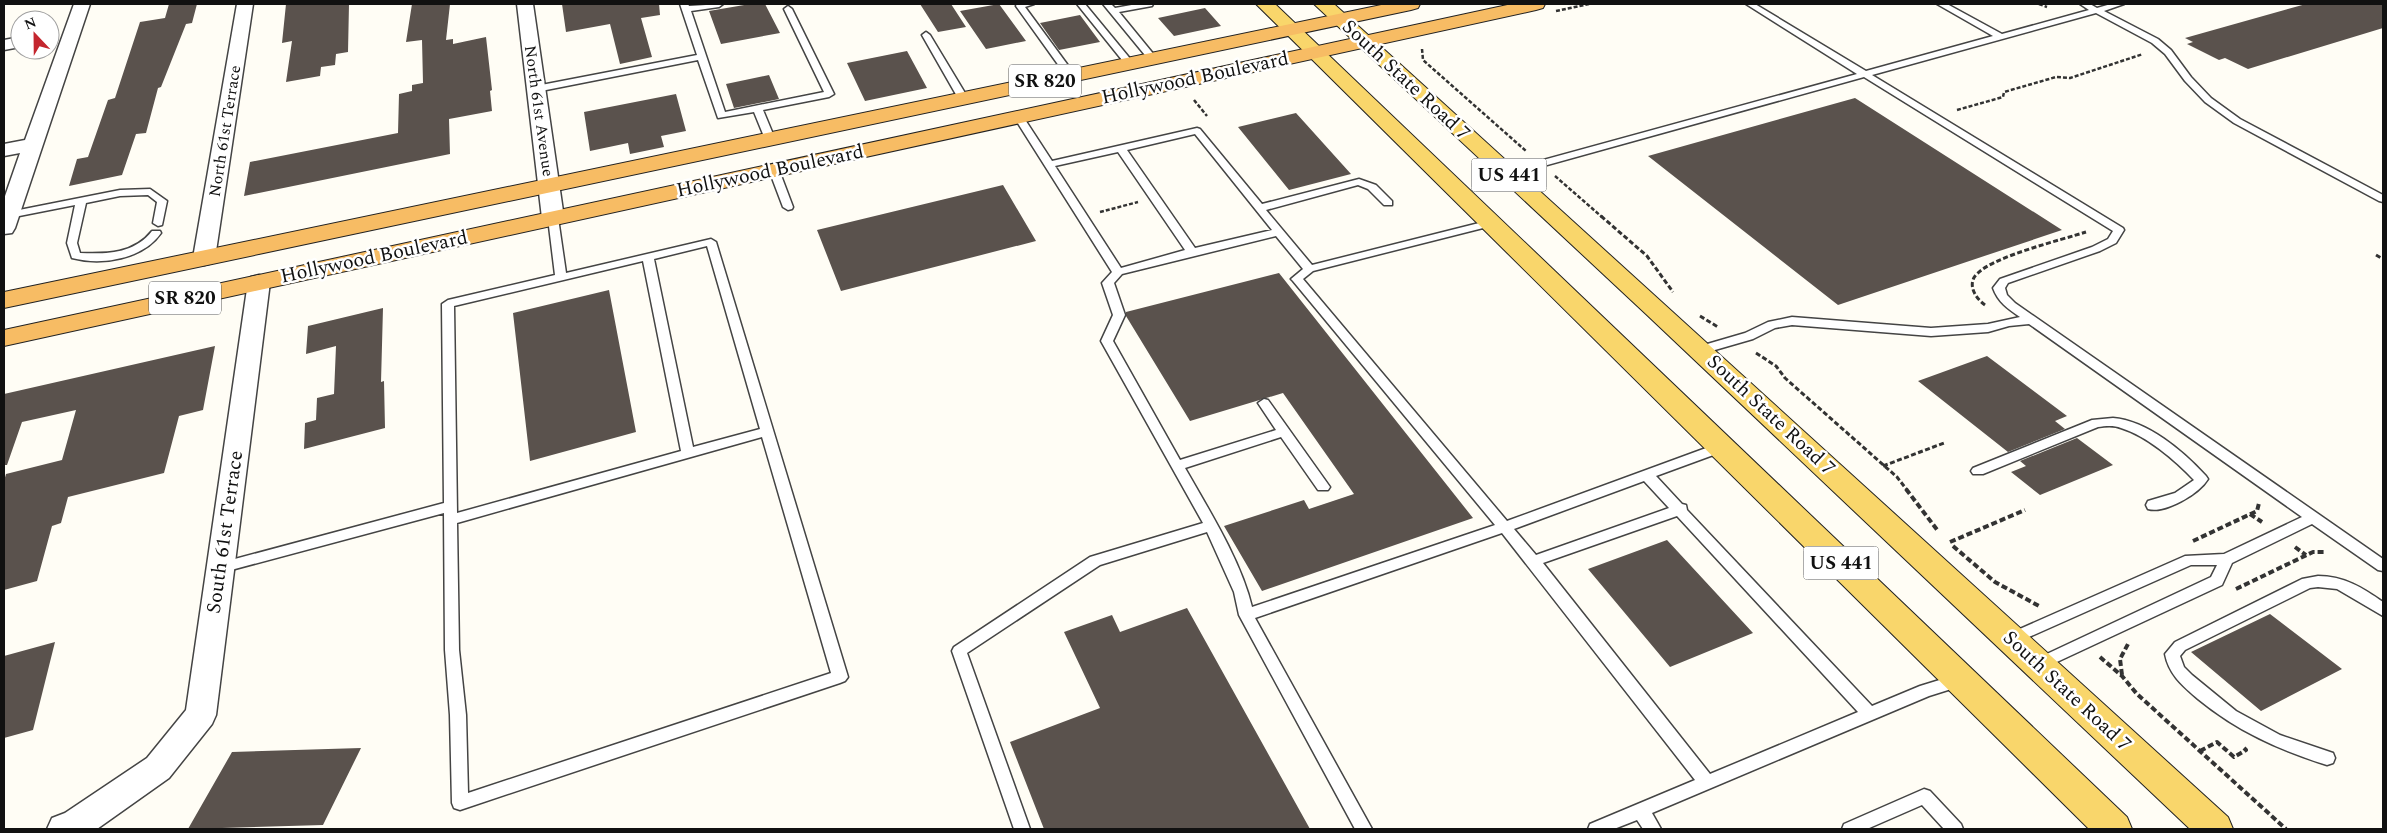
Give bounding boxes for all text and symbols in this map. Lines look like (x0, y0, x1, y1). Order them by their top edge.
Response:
north arrow (10, 10, 60, 60)
text: N (21, 12, 40, 35)
street label: South State Road 7 (1335, 12, 1477, 148)
street label: Hollywood Boulevard (1099, 43, 1291, 113)
street label: North 61st Avenue (518, 44, 560, 178)
street label: North 61st Terrace (203, 63, 247, 199)
road number: SR 820 (1009, 64, 1081, 98)
street label: Hollywood Boulevard (674, 136, 866, 206)
road number: US 441 (1472, 158, 1546, 192)
street label: Hollywood Boulevard (278, 222, 470, 292)
road number: SR 820 (149, 282, 221, 314)
street label: South State Road 7 (1700, 347, 1842, 483)
street label: South 61st Terrace (199, 448, 251, 616)
road number: US 441 (1804, 546, 1878, 580)
street label: South State Road 7 (1996, 623, 2138, 759)

